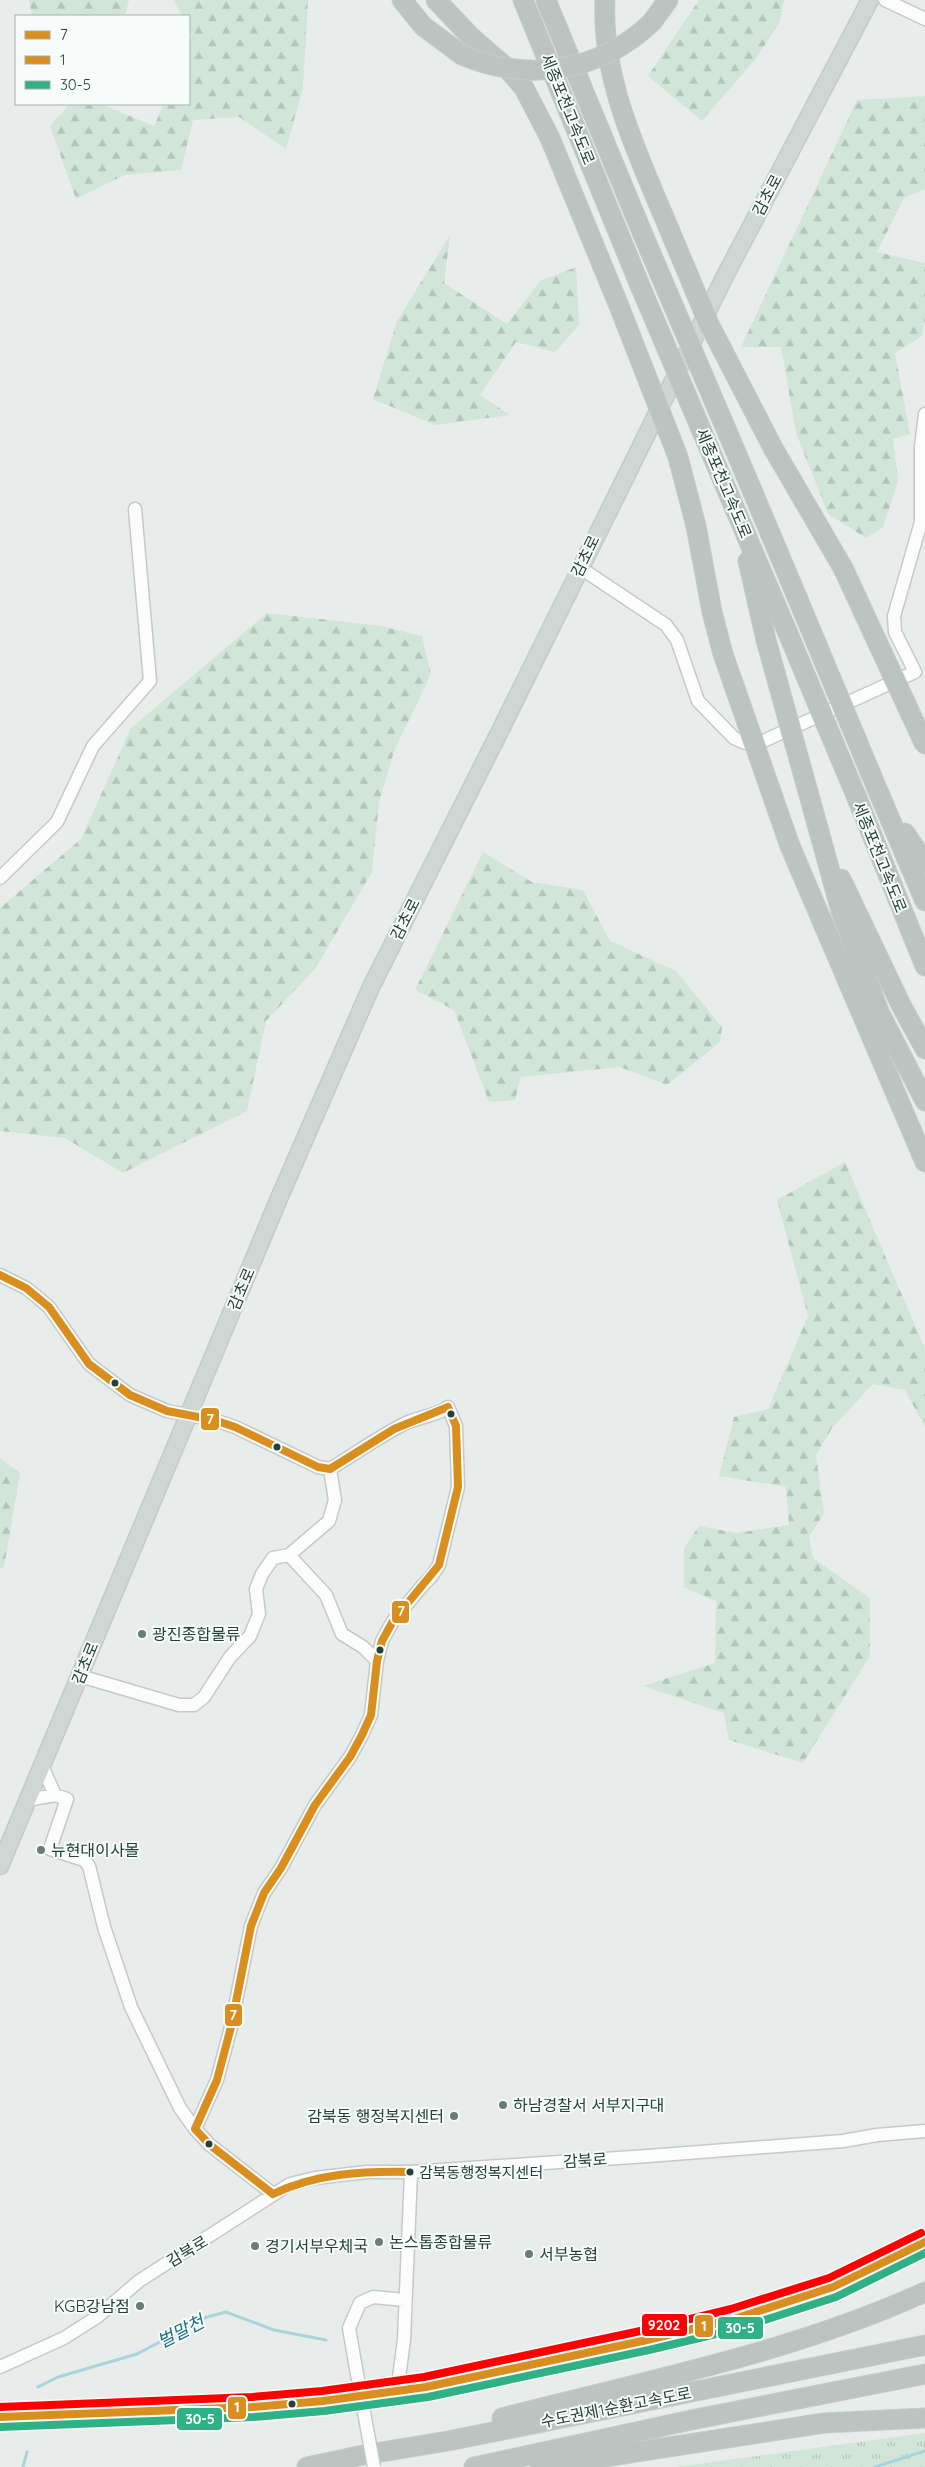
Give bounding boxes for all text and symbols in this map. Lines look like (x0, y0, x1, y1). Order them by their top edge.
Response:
legend (15, 15, 190, 105)
text: 7 (60, 25, 68, 44)
text: 1 (60, 50, 66, 69)
street label: 세종포천고속도로 (537, 51, 599, 168)
text: 30-5 (60, 75, 91, 94)
street label: 감초로 (748, 171, 786, 219)
street label: 세종포천고속도로 (692, 425, 756, 541)
street label: 감초로 (566, 532, 604, 580)
street label: 세종포천고속도로 (849, 799, 911, 916)
street label: 감초로 (386, 895, 424, 943)
street label: 감초로 (223, 1265, 259, 1313)
unlabelled marker (110, 1378, 120, 1388)
line badge: 7 (200, 1407, 220, 1431)
unlabelled marker (446, 1409, 456, 1419)
text: 7 (206, 1410, 214, 1428)
unlabelled marker (272, 1442, 282, 1452)
line badge: 7 (391, 1600, 410, 1624)
text: 7 (397, 1602, 405, 1620)
place label: 광진종합물류 (152, 1624, 241, 1644)
marker: 광진종합물류 (136, 1628, 148, 1640)
street label: 감초로 (67, 1639, 103, 1687)
unlabelled marker (375, 1645, 385, 1655)
place label: 뉴현대이사몰 (51, 1840, 139, 1860)
marker: 뉴현대이사몰 (35, 1844, 47, 1856)
line badge: 7 (224, 2003, 243, 2027)
text: 7 (229, 2006, 237, 2024)
place label: 하남경찰서 서부지구대 (513, 2095, 665, 2115)
marker: 하남경찰서 서부지구대 (497, 2099, 509, 2111)
place label: 감북동 행정복지센터 (307, 2106, 444, 2126)
marker: 감북동 행정복지센터 (448, 2110, 460, 2122)
unlabelled marker (204, 2139, 214, 2149)
street label: 감북로 (562, 2148, 608, 2172)
place label: 감북동행정복지센터 (419, 2163, 543, 2182)
marker: 감북동행정복지센터 (405, 2167, 415, 2177)
street label: 감북로 (163, 2231, 211, 2271)
place label: 논스톱종합물류 (389, 2232, 492, 2252)
place label: 경기서부우체국 (265, 2236, 368, 2256)
marker: 논스톱종합물류 (373, 2236, 385, 2248)
marker: 경기서부우체국 (249, 2240, 261, 2252)
place label: 서부농협 (539, 2244, 598, 2264)
marker: 서부농협 (523, 2248, 535, 2260)
place label: KGB강남점 (54, 2296, 130, 2316)
marker: KGB강남점 (134, 2300, 146, 2312)
water label: 벌말천 (153, 2309, 210, 2353)
line badge: 9202 (641, 2313, 688, 2337)
line badge: 1 (694, 2314, 714, 2338)
text: 9202 (648, 2316, 680, 2334)
line badge: 30-5 (717, 2316, 764, 2340)
text: 1 (701, 2317, 707, 2335)
text: 30-5 (725, 2319, 755, 2337)
street label: 수도권제1순환고속도로 (539, 2383, 693, 2431)
line badge: 1 (227, 2396, 247, 2420)
text: 1 (234, 2398, 240, 2416)
unlabelled marker (287, 2399, 297, 2409)
line badge: 30-5 (176, 2407, 223, 2431)
text: 30-5 (185, 2410, 215, 2428)

